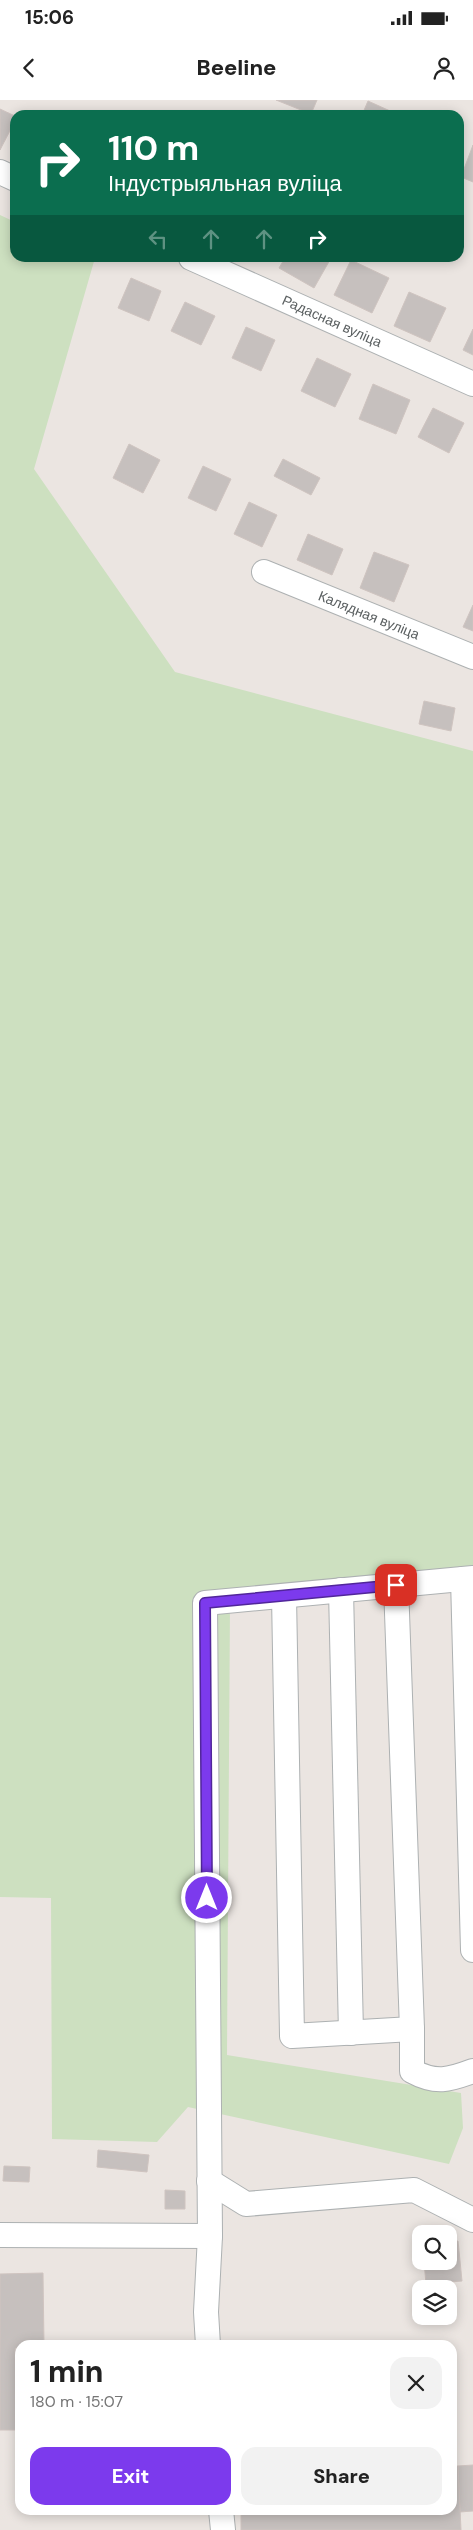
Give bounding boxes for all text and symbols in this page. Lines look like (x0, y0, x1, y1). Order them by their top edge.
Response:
text: 15:06 (25, 5, 74, 30)
text: Beeline (197, 53, 276, 82)
icon: back (15, 54, 43, 82)
icon: person (430, 54, 458, 82)
text: 110 m (108, 125, 199, 171)
icon: right (25, 130, 90, 195)
text: Індустрыяльная вуліца (108, 169, 342, 198)
icon: left (144, 225, 172, 253)
icon: ahead (197, 225, 225, 253)
icon: ahead (250, 225, 278, 253)
icon: right (303, 225, 331, 253)
street label: Радасная вуліца (279, 291, 385, 351)
street label: Калядная вуліца (316, 587, 422, 644)
pin (375, 1564, 417, 1606)
icon: arrive (382, 1571, 410, 1599)
position arrow (180, 1871, 232, 1923)
map controls (412, 2225, 457, 2325)
button: search (412, 2225, 457, 2270)
button: layers (412, 2280, 457, 2325)
text: 1 min (30, 2352, 103, 2391)
button: close (390, 2357, 442, 2409)
text: 180 m · 15:07 (30, 2391, 123, 2412)
button: Exit (30, 2447, 231, 2505)
button: Share (241, 2447, 442, 2505)

